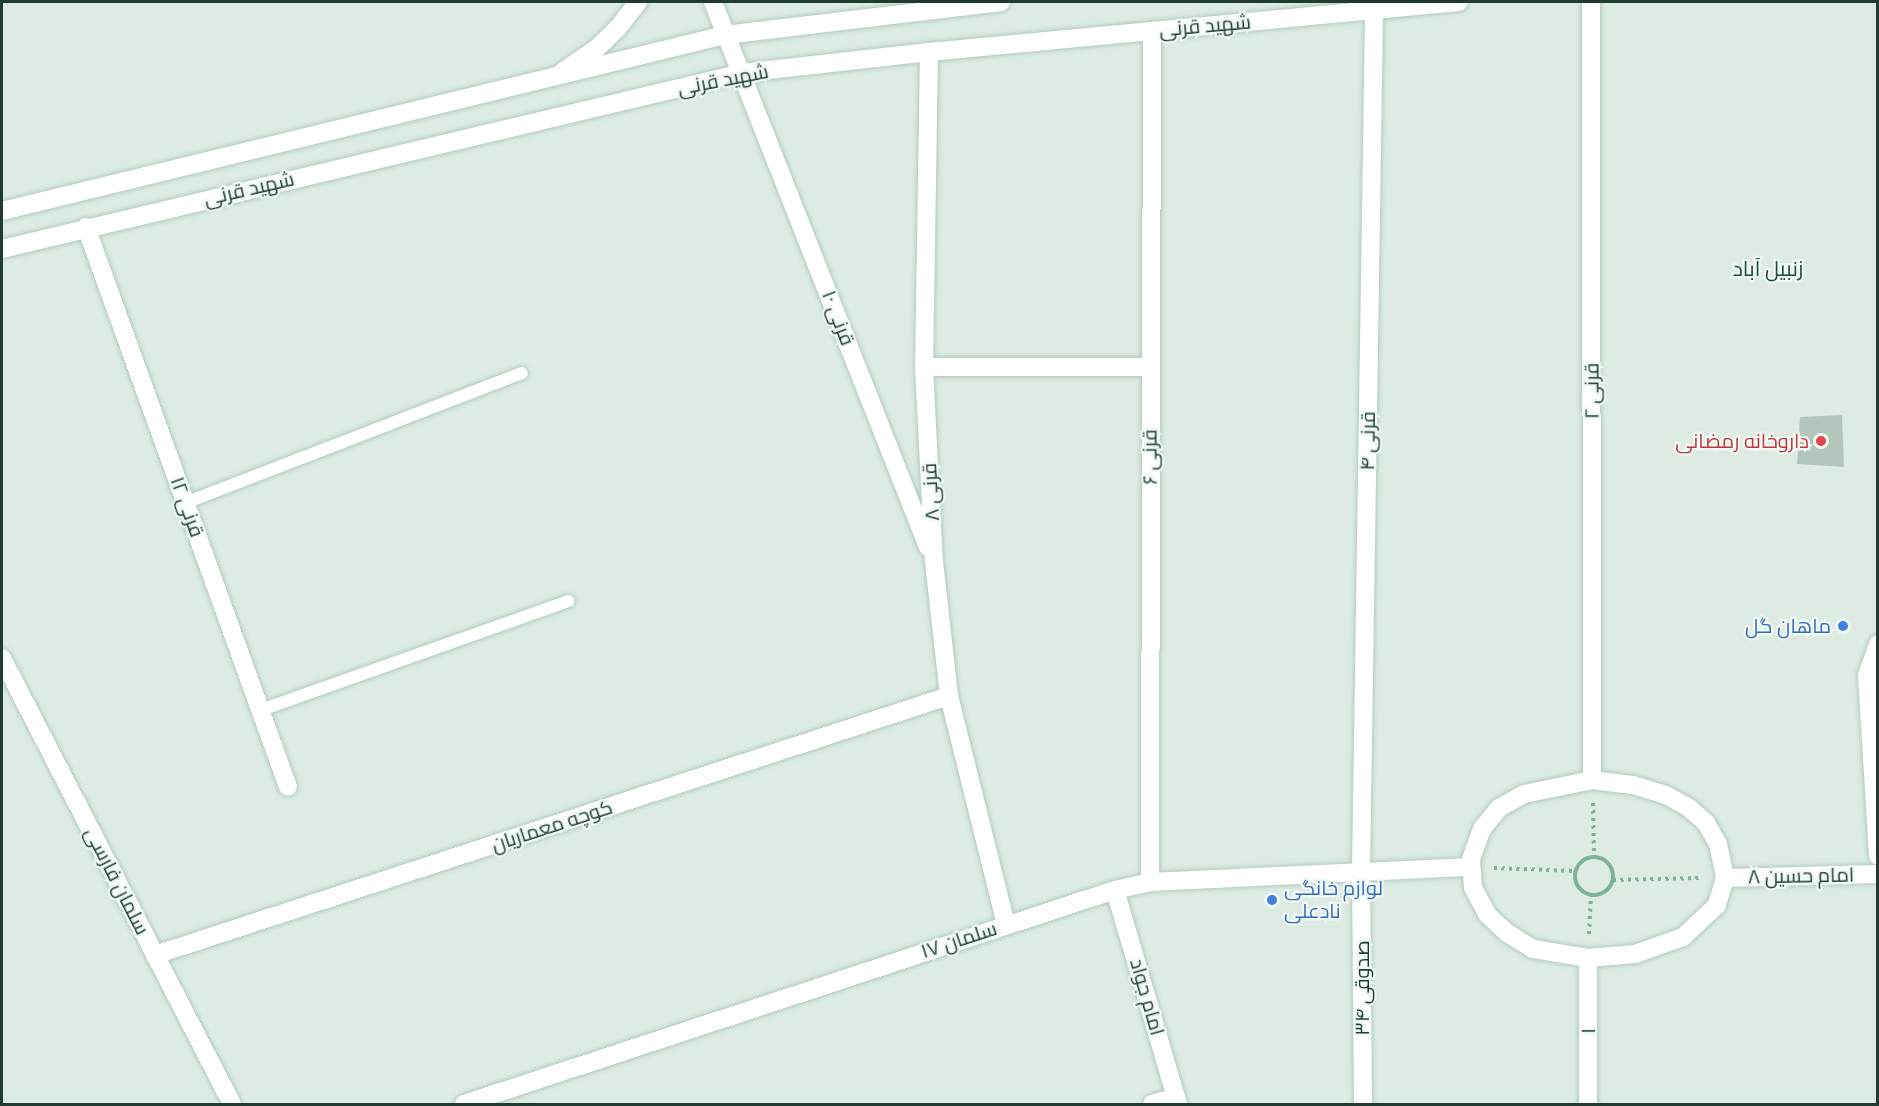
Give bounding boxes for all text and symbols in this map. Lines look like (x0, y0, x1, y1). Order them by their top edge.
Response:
street label: شهید قرنی (1158, 10, 1252, 42)
street label: شهید قرنی (676, 59, 770, 101)
street label: شهید قرنی (201, 167, 297, 211)
district label: زنبیل آباد (1733, 256, 1803, 282)
street label: قرنی ۱۰ (817, 287, 859, 349)
street label: قرنی ۲ (1580, 363, 1604, 419)
street label: قرنی ۴ (1355, 411, 1381, 471)
street label: قرنی ۶ (1138, 429, 1162, 485)
place label: داروخانه رمضانی (1675, 429, 1809, 453)
marker: داروخانه رمضانی (1814, 434, 1828, 448)
street label: قرنی ۸ (917, 462, 945, 522)
street label: قرنی ۱۲ (165, 474, 209, 540)
place label: ماهان گل (1745, 614, 1831, 638)
marker: ماهان گل (1836, 619, 1850, 633)
street label: کوچه معماریان (488, 795, 616, 857)
street label: سلمان فارسی (80, 823, 154, 939)
street label: امام حسین ۸ (1748, 863, 1854, 889)
place label: لوازم خانگی نادعلی (1284, 876, 1383, 923)
marker: لوازم خانگی نادعلی (1265, 893, 1279, 907)
street label: سلمان ۱۷ (918, 916, 1000, 964)
street label: صدوقی ۳۴ (1350, 940, 1374, 1036)
street label: امام جواد (1125, 956, 1169, 1038)
street label: ۱ (1576, 1028, 1600, 1034)

